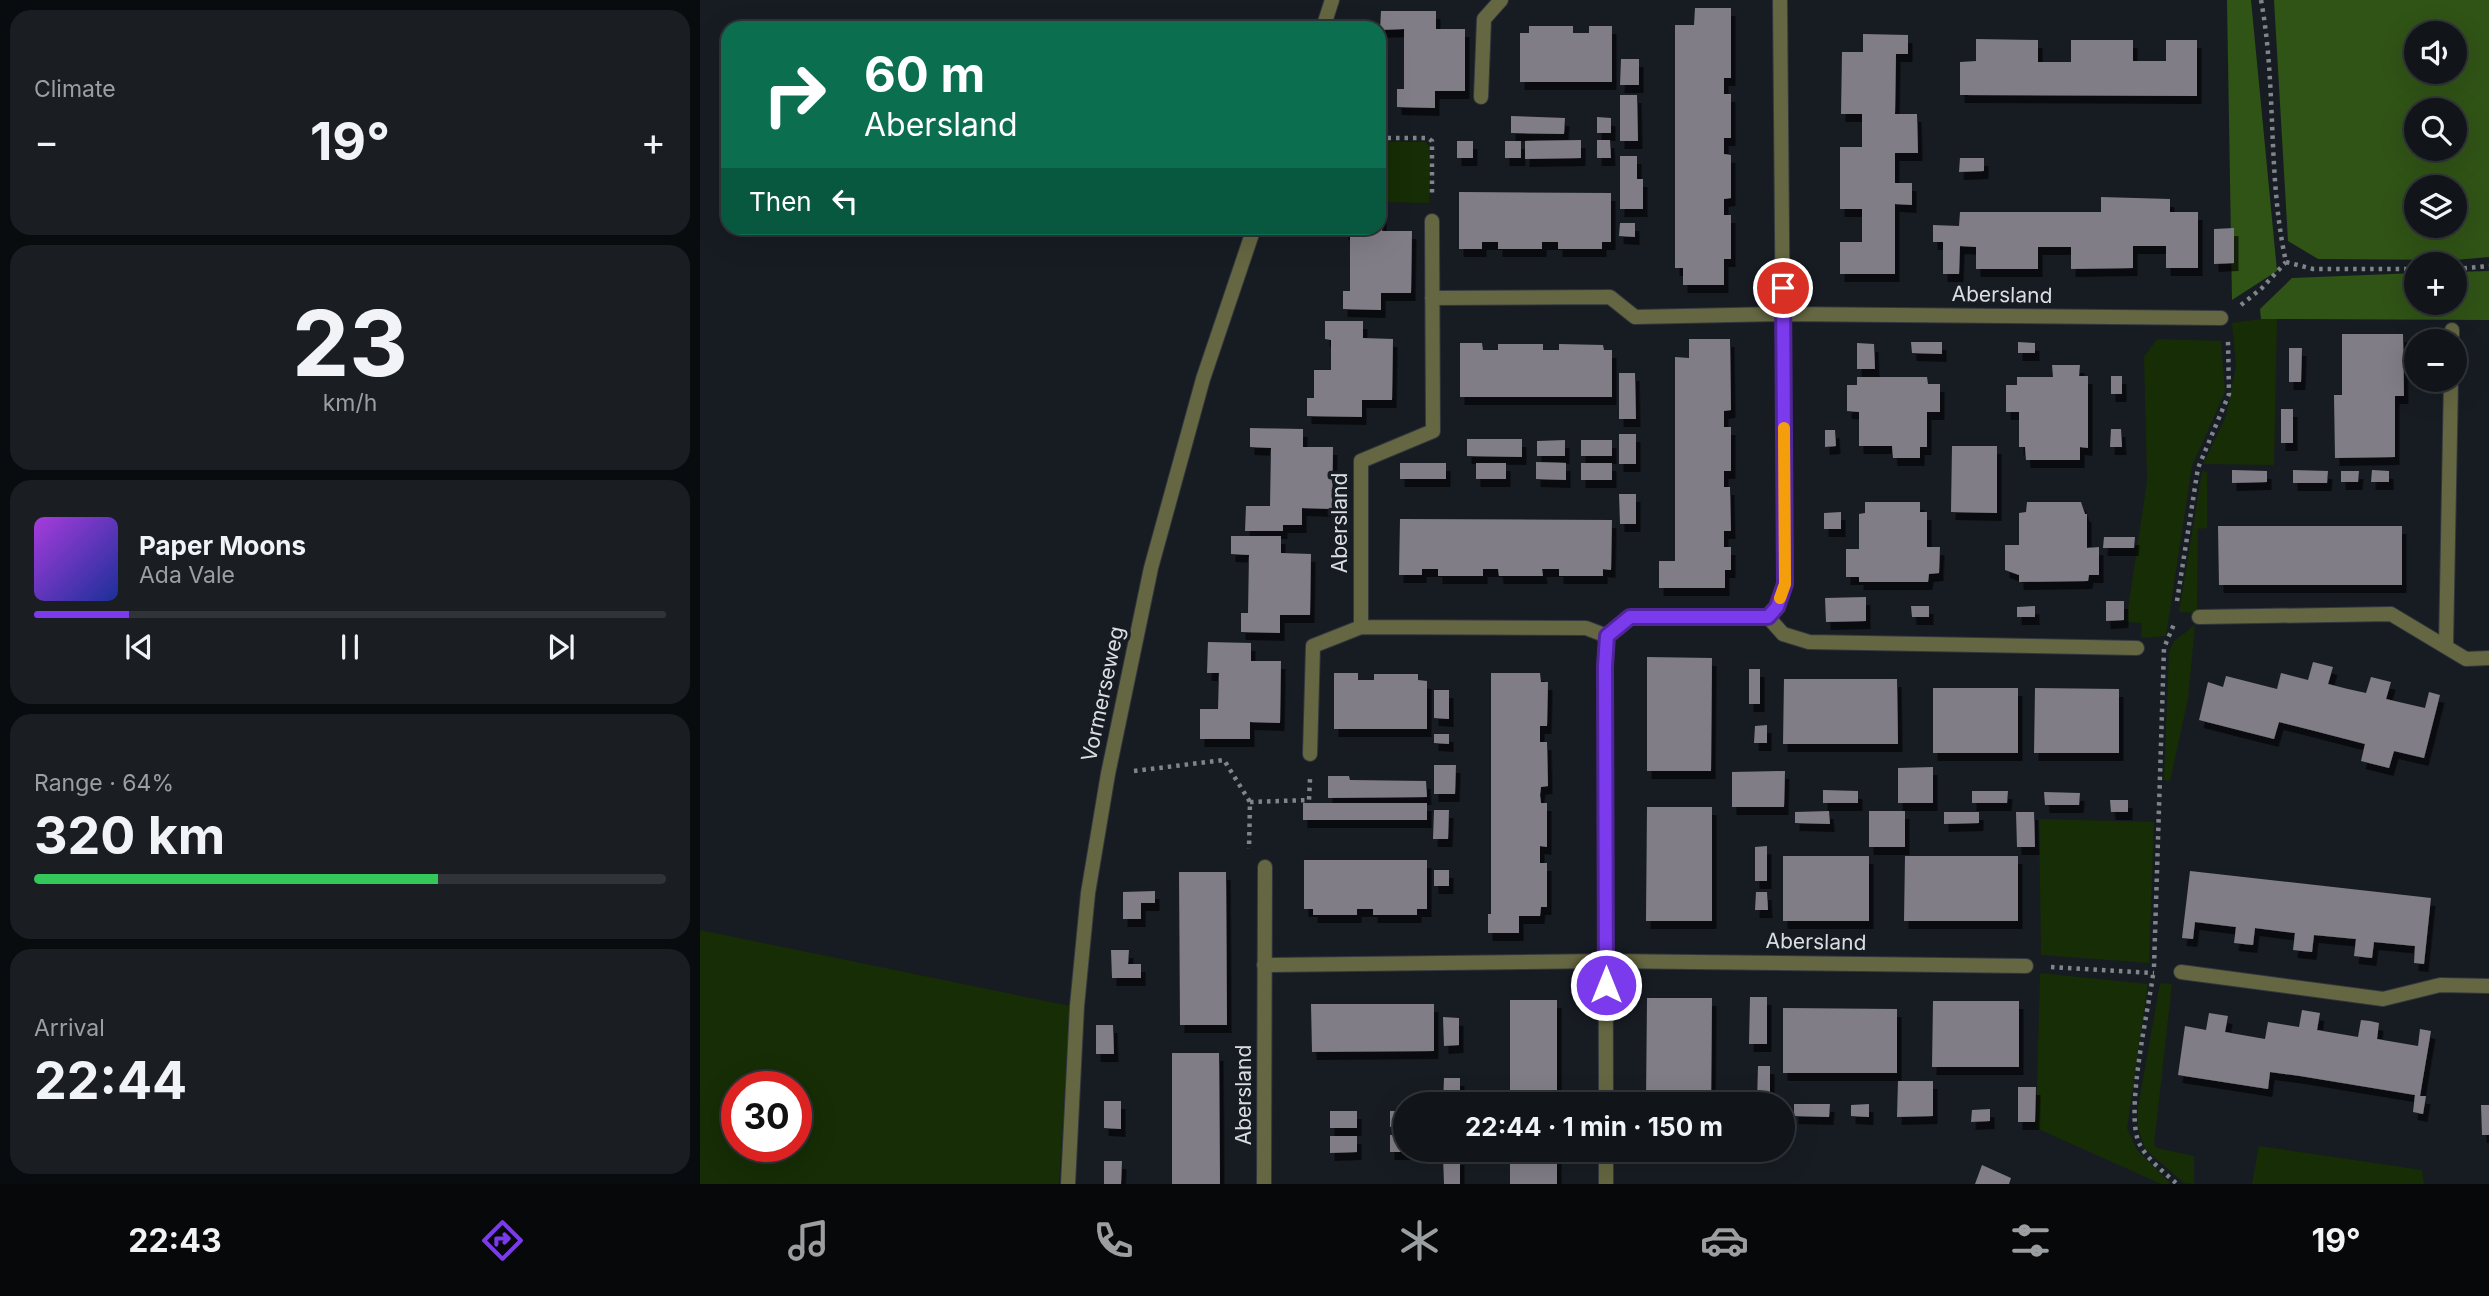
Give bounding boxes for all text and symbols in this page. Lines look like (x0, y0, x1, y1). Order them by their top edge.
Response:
map controls (2404, 21, 2467, 392)
button: sound (2404, 21, 2467, 84)
text: 60 m (864, 45, 985, 104)
icon: right (749, 49, 840, 140)
text: Climate (34, 75, 116, 103)
button: search (2404, 98, 2467, 161)
text: Abersland (864, 105, 1017, 144)
text: 19° (310, 110, 390, 173)
text: − (34, 118, 59, 164)
text: + (641, 118, 666, 164)
button: layers (2404, 175, 2467, 238)
icon: left (826, 182, 864, 220)
text: Then (749, 186, 812, 217)
button: + (2404, 252, 2467, 315)
pin (1753, 258, 1813, 318)
icon: arrive (1764, 269, 1802, 307)
street label: Abersland (1951, 281, 2053, 308)
text: 23 (292, 288, 408, 398)
button: − (2404, 329, 2467, 392)
text: km/h (323, 389, 377, 417)
street label: Abersland (1327, 473, 1352, 573)
text: Paper Moons (139, 530, 306, 561)
text: Ada Vale (139, 561, 235, 589)
street label: Vormerseweg (1076, 624, 1129, 764)
icon: previous (120, 628, 158, 666)
icon: pause (331, 628, 369, 666)
icon: next (542, 628, 580, 666)
text: Range · 64% (34, 769, 174, 797)
text: 320 km (34, 804, 225, 867)
street label: Abersland (1765, 928, 1867, 955)
position arrow (1569, 948, 1643, 1022)
text: Arrival (34, 1014, 105, 1042)
street label: Abersland (1231, 1045, 1256, 1145)
text: 22:44 (34, 1049, 187, 1112)
speed limit sign: 30 (721, 1071, 812, 1162)
text: 22:44 · 1 min · 150 m (1465, 1111, 1723, 1142)
icon: directions (478, 1216, 527, 1265)
icon: music (784, 1216, 833, 1265)
icon: phone (1089, 1216, 1138, 1265)
icon: climate (1395, 1216, 1444, 1265)
icon: car (1700, 1216, 1749, 1265)
icon: filters (2006, 1216, 2055, 1265)
text: 22:43 (128, 1221, 222, 1260)
text: 19° (2311, 1221, 2361, 1260)

